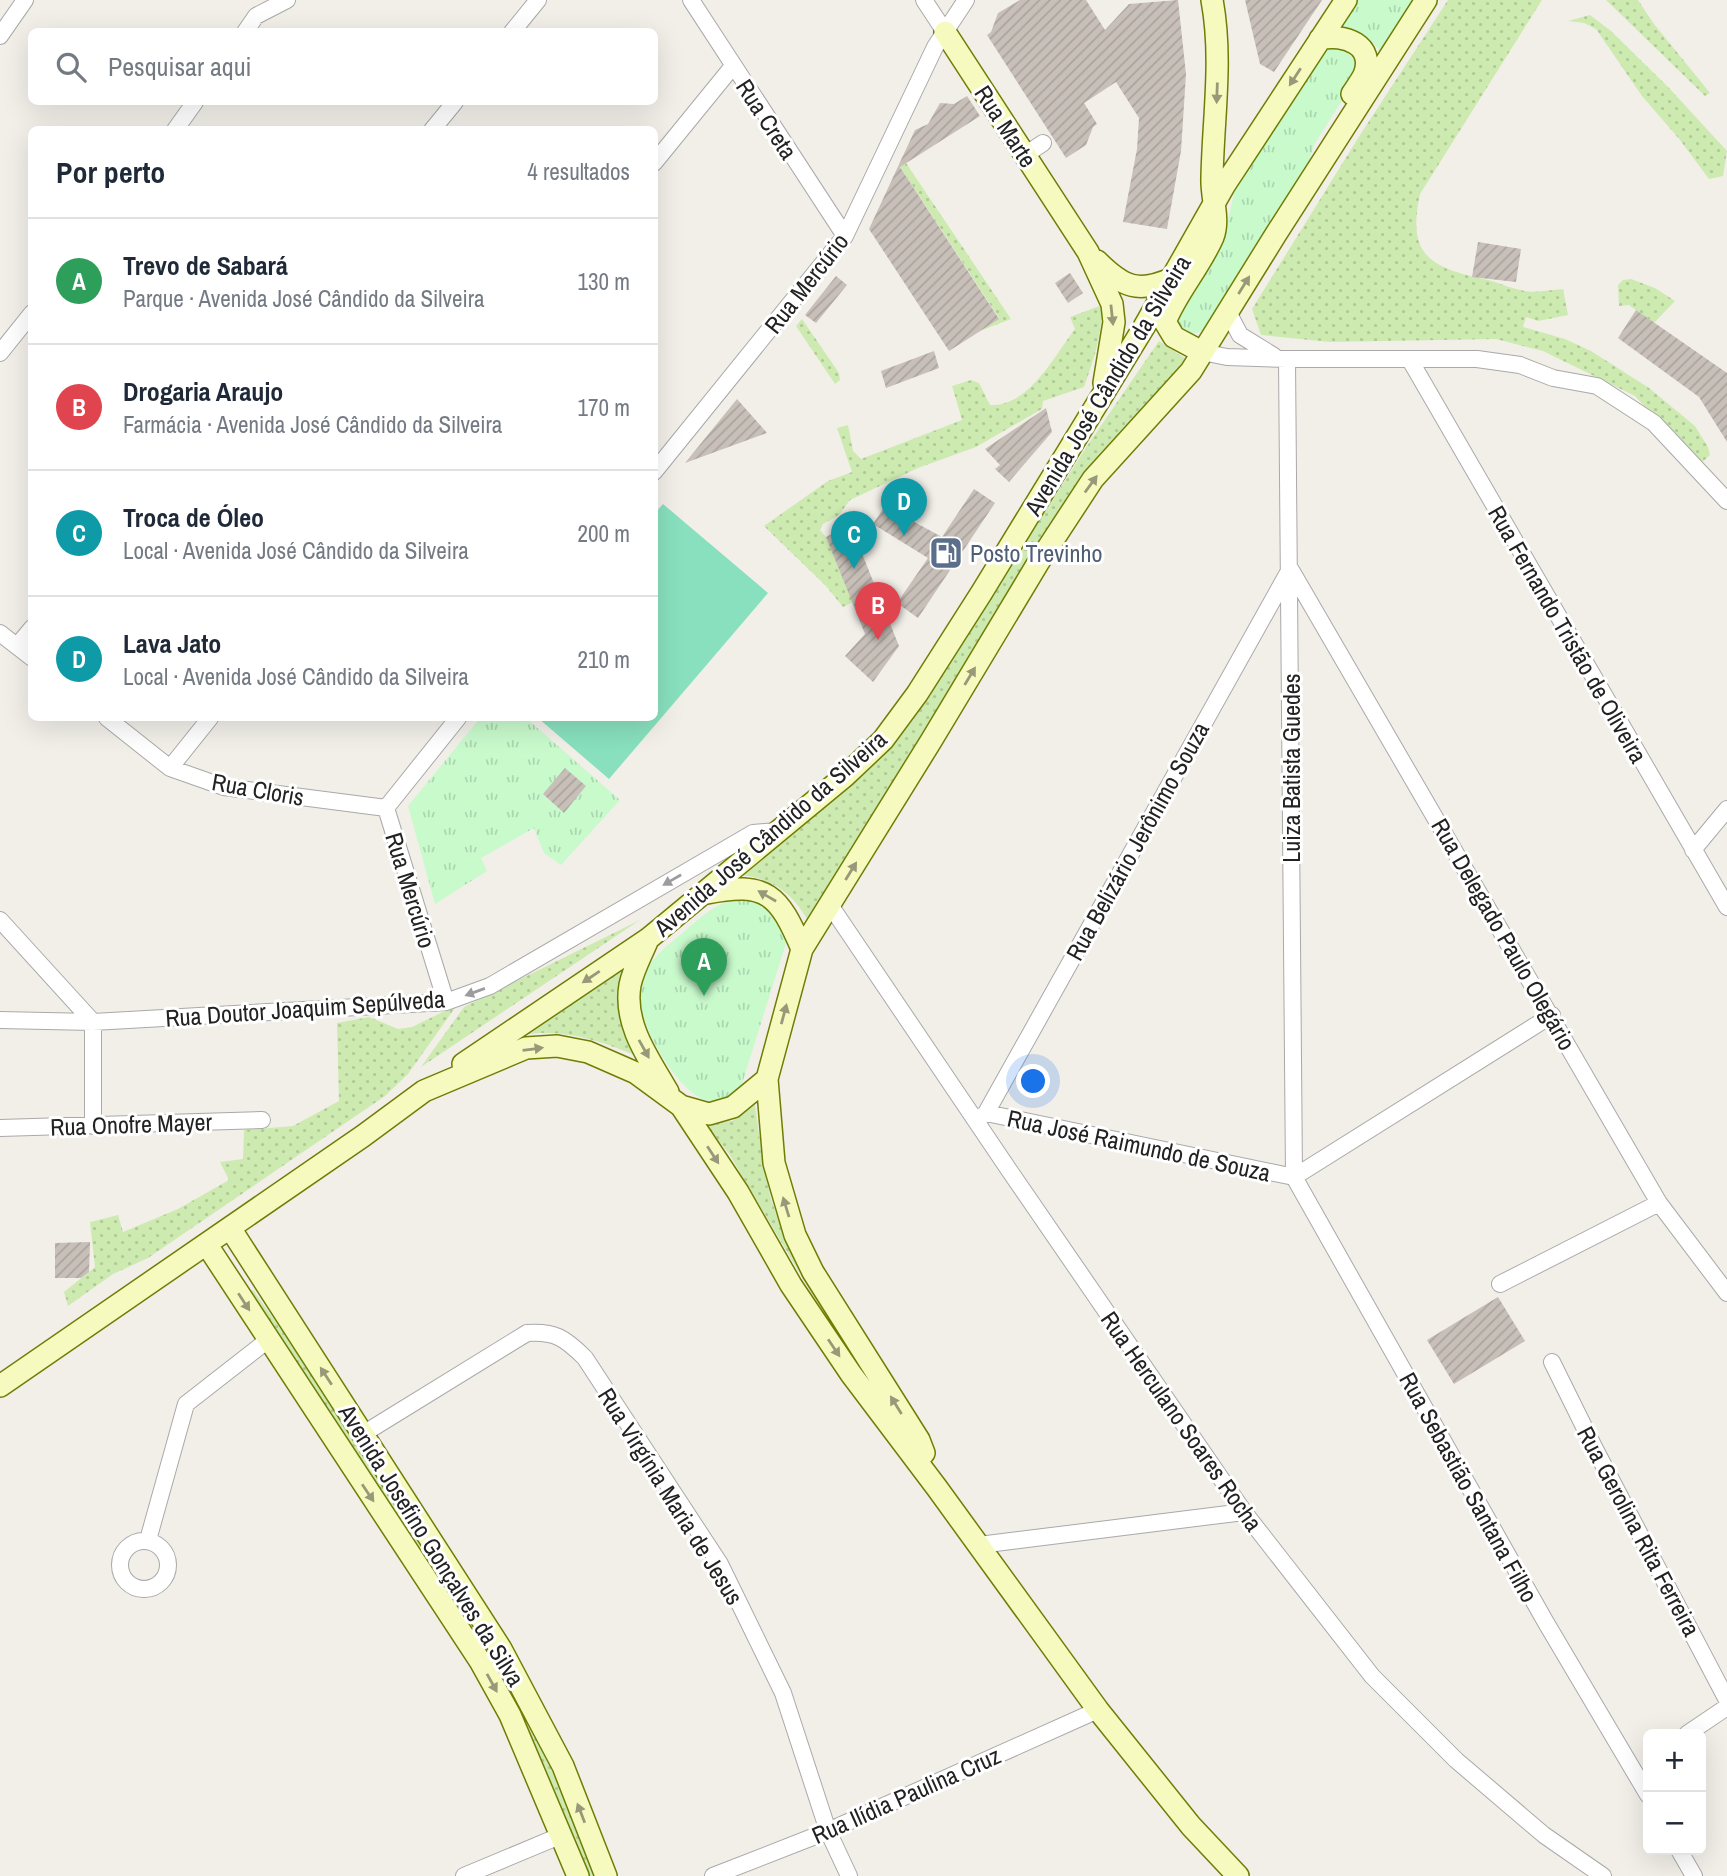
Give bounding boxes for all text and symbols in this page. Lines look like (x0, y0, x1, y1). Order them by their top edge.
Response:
search box (28, 28, 658, 105)
icon: search (52, 48, 90, 86)
text: Pesquisar aqui (108, 49, 251, 84)
one-way arrow (1288, 68, 1301, 87)
street label: Rua Creta (729, 73, 805, 165)
street label: Rua Marte (968, 79, 1044, 173)
one-way arrow (1211, 82, 1222, 104)
text: Por perto (56, 152, 165, 192)
text: 4 resultados (527, 156, 630, 187)
street label: Rua Mercúrio (757, 226, 855, 340)
text: Trevo de Sabará (123, 248, 288, 283)
street label: Avenida José Cândido da Silveira (1016, 249, 1198, 522)
text: A (72, 266, 86, 297)
text: 130 m (578, 266, 630, 297)
one-way arrow (1238, 276, 1251, 295)
text: Parque · Avenida José Cândido da Silveira (123, 283, 484, 314)
one-way arrow (1107, 304, 1118, 326)
text: Drogaria Araujo (123, 374, 283, 409)
text: B (72, 392, 86, 423)
text: 170 m (578, 392, 630, 423)
text: Farmácia · Avenida José Cândido da Silveira (123, 409, 502, 440)
one-way arrow (1083, 475, 1098, 493)
pin: D (881, 478, 927, 536)
street label: Rua Fernando Tristão de Oliveira (1481, 499, 1655, 769)
text: Troca de Óleo (123, 500, 264, 535)
pin: C (831, 511, 877, 569)
text: C (72, 518, 86, 549)
text: 200 m (578, 518, 630, 549)
fuel station icon: Posto Trevinho (927, 534, 965, 572)
text: Local · Avenida José Cândido da Silveira (123, 535, 469, 566)
place label: Posto Trevinho (970, 537, 1102, 569)
pin: B (855, 582, 901, 640)
text: Lava Jato (123, 626, 221, 661)
text: D (72, 644, 86, 675)
text: 210 m (578, 644, 630, 675)
text: Local · Avenida José Cândido da Silveira (123, 661, 469, 692)
one-way arrow (964, 667, 976, 686)
street label: Luiza Batista Guedes (1275, 673, 1307, 863)
street label: Rua Belizário Jerônimo Souza (1058, 716, 1216, 966)
street label: Avenida José Cândido da Silveira (646, 723, 893, 944)
street label: Rua Cloris (209, 765, 307, 813)
street label: Rua Delegado Paulo Olegário (1425, 812, 1583, 1056)
street label: Rua Mercúrio (378, 828, 444, 952)
one-way arrow (845, 861, 858, 880)
one-way arrow (663, 874, 682, 886)
one-way arrow (757, 890, 776, 902)
pin: A (681, 938, 727, 996)
one-way arrow (582, 970, 600, 984)
street label: Rua Doutor Joaquim Sepúlveda (164, 982, 446, 1034)
one-way arrow (464, 986, 485, 997)
one-way arrow (779, 1003, 790, 1025)
one-way arrow (638, 1040, 650, 1059)
one-way arrow (522, 1043, 544, 1054)
your location (1016, 1064, 1050, 1098)
street label: Rua José Raimundo de Souza (1005, 1101, 1273, 1189)
street label: Rua Onofre Mayer (50, 1105, 213, 1143)
one-way arrow (706, 1145, 719, 1164)
one-way arrow (780, 1196, 791, 1217)
one-way arrow (237, 1292, 250, 1312)
street label: Rua Herculano Soares Rocha (1094, 1305, 1270, 1537)
one-way arrow (827, 1338, 840, 1357)
street label: Rua Sebastião Santana Filho (1392, 1366, 1546, 1608)
one-way arrow (319, 1367, 332, 1386)
street label: Rua Virgínia Maria de Jesus (591, 1381, 751, 1611)
one-way arrow (890, 1395, 903, 1414)
street label: Avenida Josefino Gonçalves da Silva (331, 1397, 532, 1692)
street label: Rua Gerolina Rita Ferreira (1570, 1421, 1708, 1641)
one-way arrow (361, 1483, 374, 1502)
one-way arrow (486, 1673, 498, 1693)
map controls (1643, 1729, 1706, 1855)
button: + (1643, 1729, 1706, 1792)
street label: Rua Ilídia Paulina Cruz (807, 1739, 1006, 1851)
button: − (1643, 1792, 1706, 1855)
one-way arrow (575, 1802, 586, 1823)

